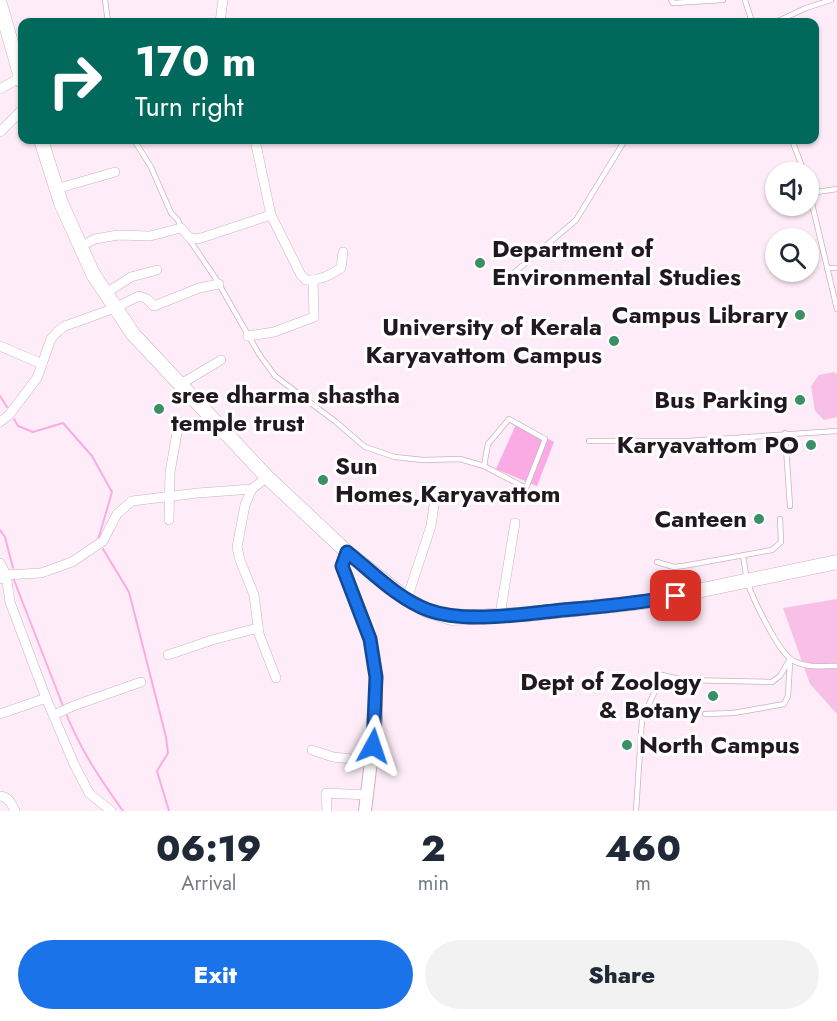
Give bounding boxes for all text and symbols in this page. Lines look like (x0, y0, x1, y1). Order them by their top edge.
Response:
text: 170 m (135, 31, 257, 92)
icon: right (36, 42, 114, 120)
text: Turn right (135, 87, 243, 126)
map controls (765, 162, 819, 282)
button: sound (765, 162, 819, 216)
button: search (765, 228, 819, 282)
place label: Department of Environmental Studies (492, 231, 741, 294)
marker: Department of Environmental Studies (473, 256, 487, 270)
place label: Campus Library (612, 297, 788, 332)
marker: Campus Library (793, 308, 807, 322)
place label: University of Kerala Karyavattom Campus (366, 309, 602, 372)
marker: University of Kerala Karyavattom Campus (607, 334, 621, 348)
place label: sree dharma shastha temple trust (171, 377, 400, 440)
place label: Bus Parking (654, 382, 788, 417)
marker: Bus Parking (793, 393, 807, 407)
marker: sree dharma shastha temple trust (152, 402, 166, 416)
place label: Karyavattom PO (617, 427, 799, 462)
marker: Karyavattom PO (804, 438, 818, 452)
place label: Sun Homes,Karyavattom (335, 448, 560, 511)
marker: Sun Homes,Karyavattom (316, 473, 330, 487)
place label: Canteen (655, 501, 747, 536)
marker: Canteen (752, 512, 766, 526)
pin (650, 570, 701, 621)
icon: arrive (659, 579, 692, 612)
place label: Dept of Zoology & Botany (520, 664, 701, 727)
marker: Dept of Zoology & Botany (706, 689, 720, 703)
position arrow (341, 714, 405, 778)
place label: North Campus (639, 727, 800, 762)
marker: North Campus (620, 738, 634, 752)
text: 06:19 (156, 822, 262, 874)
text: 2 (421, 822, 446, 874)
text: 460 (605, 822, 681, 874)
text: Arrival (181, 869, 236, 898)
text: min (418, 869, 449, 898)
text: m (635, 869, 651, 898)
button: Exit (18, 940, 413, 1009)
button: Share (425, 940, 819, 1009)

